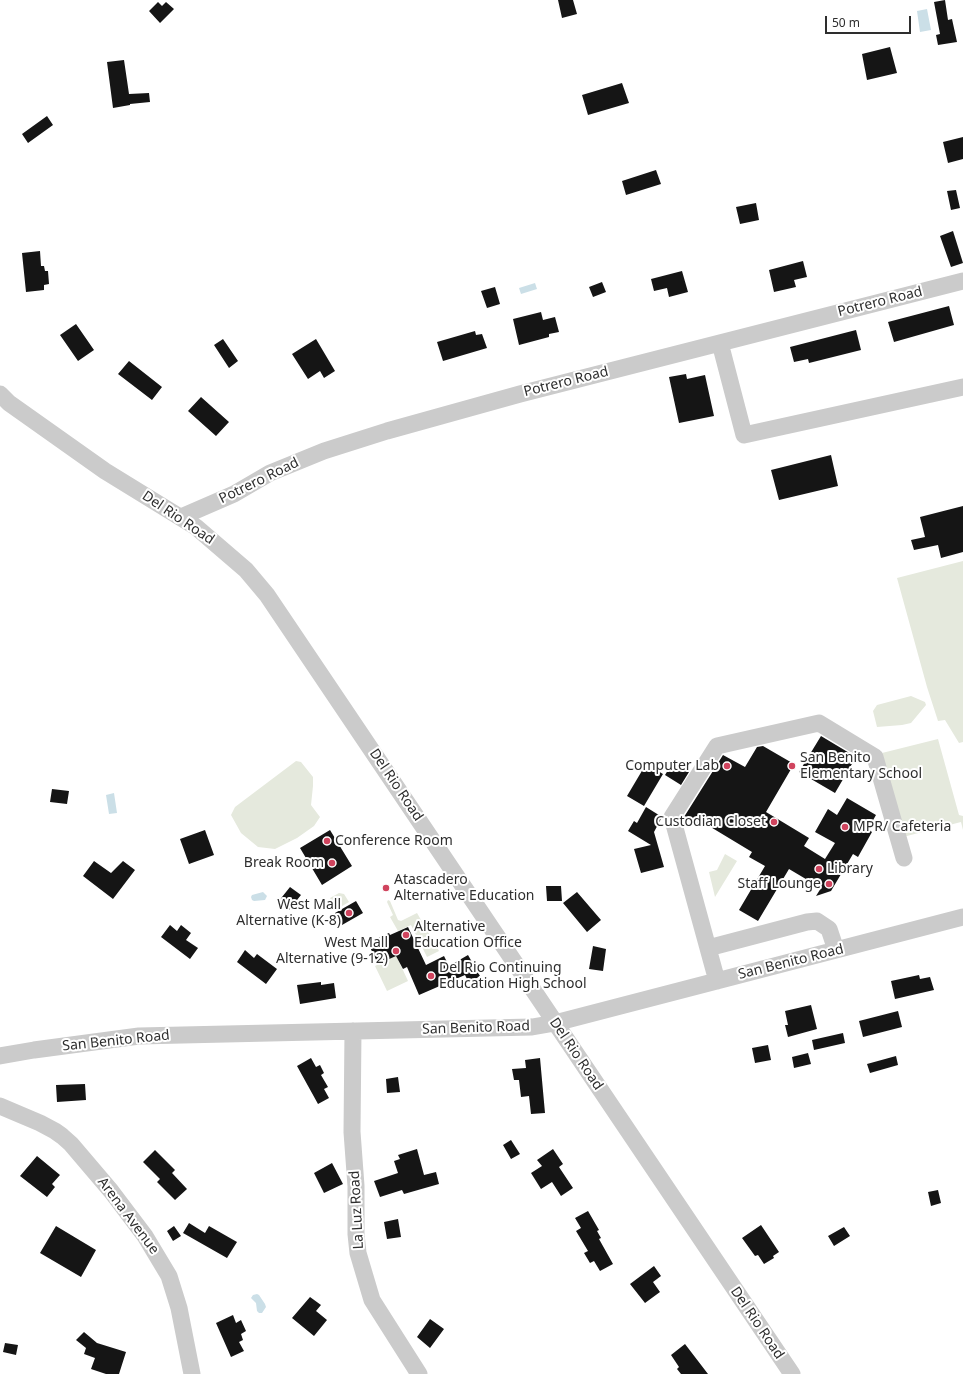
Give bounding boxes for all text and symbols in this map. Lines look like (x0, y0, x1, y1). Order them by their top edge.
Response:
scale bar (827, 8, 913, 34)
text: 50 m (832, 14, 860, 31)
street label: Potrero Road (836, 283, 924, 321)
street label: Potrero Road (522, 363, 610, 401)
street label: Potrero Road (216, 454, 302, 508)
street label: Del Rio Road (139, 488, 217, 548)
street label: Del Rio Road (366, 746, 426, 824)
place label: San Benito Elementary School (800, 750, 922, 782)
place label: Computer Lab (625, 758, 719, 774)
marker: Computer Lab (722, 761, 732, 771)
marker: San Benito Elementary School (787, 761, 797, 771)
place label: Custodian Closet (655, 814, 766, 830)
marker: Custodian Closet (769, 817, 779, 827)
place label: MPR/ Cafeteria (853, 819, 951, 835)
marker: MPR/ Cafeteria (840, 822, 850, 832)
place label: Conference Room (335, 833, 453, 849)
marker: Conference Room (322, 836, 332, 846)
place label: Break Room (244, 855, 324, 871)
marker: Break Room (327, 858, 337, 868)
place label: Library (827, 861, 873, 877)
marker: Library (814, 864, 824, 874)
place label: Atascadero Alternative Education (394, 872, 535, 904)
place label: Staff Lounge (738, 876, 821, 892)
marker: Staff Lounge (824, 879, 834, 889)
marker: Atascadero Alternative Education (381, 883, 391, 893)
place label: West Mall Alternative (K-8) (236, 897, 341, 930)
marker: West Mall Alternative (K-8) (344, 908, 354, 918)
place label: Alternative Education Office (414, 919, 522, 952)
marker: Alternative Education Office (401, 930, 411, 940)
place label: West Mall Alternative (9-12) (276, 935, 388, 968)
street label: San Benito Road (737, 941, 845, 983)
marker: West Mall Alternative (9-12) (391, 946, 401, 956)
place label: Del Rio Continuing Education High School (439, 960, 587, 992)
marker: Del Rio Continuing Education High School (426, 971, 436, 981)
street label: Del Rio Road (546, 1015, 606, 1093)
street label: San Benito Road (422, 1018, 530, 1038)
street label: San Benito Road (61, 1027, 171, 1055)
street label: La Luz Road (347, 1170, 367, 1250)
street label: Arena Avenue (94, 1174, 162, 1258)
street label: Del Rio Road (727, 1284, 787, 1362)

